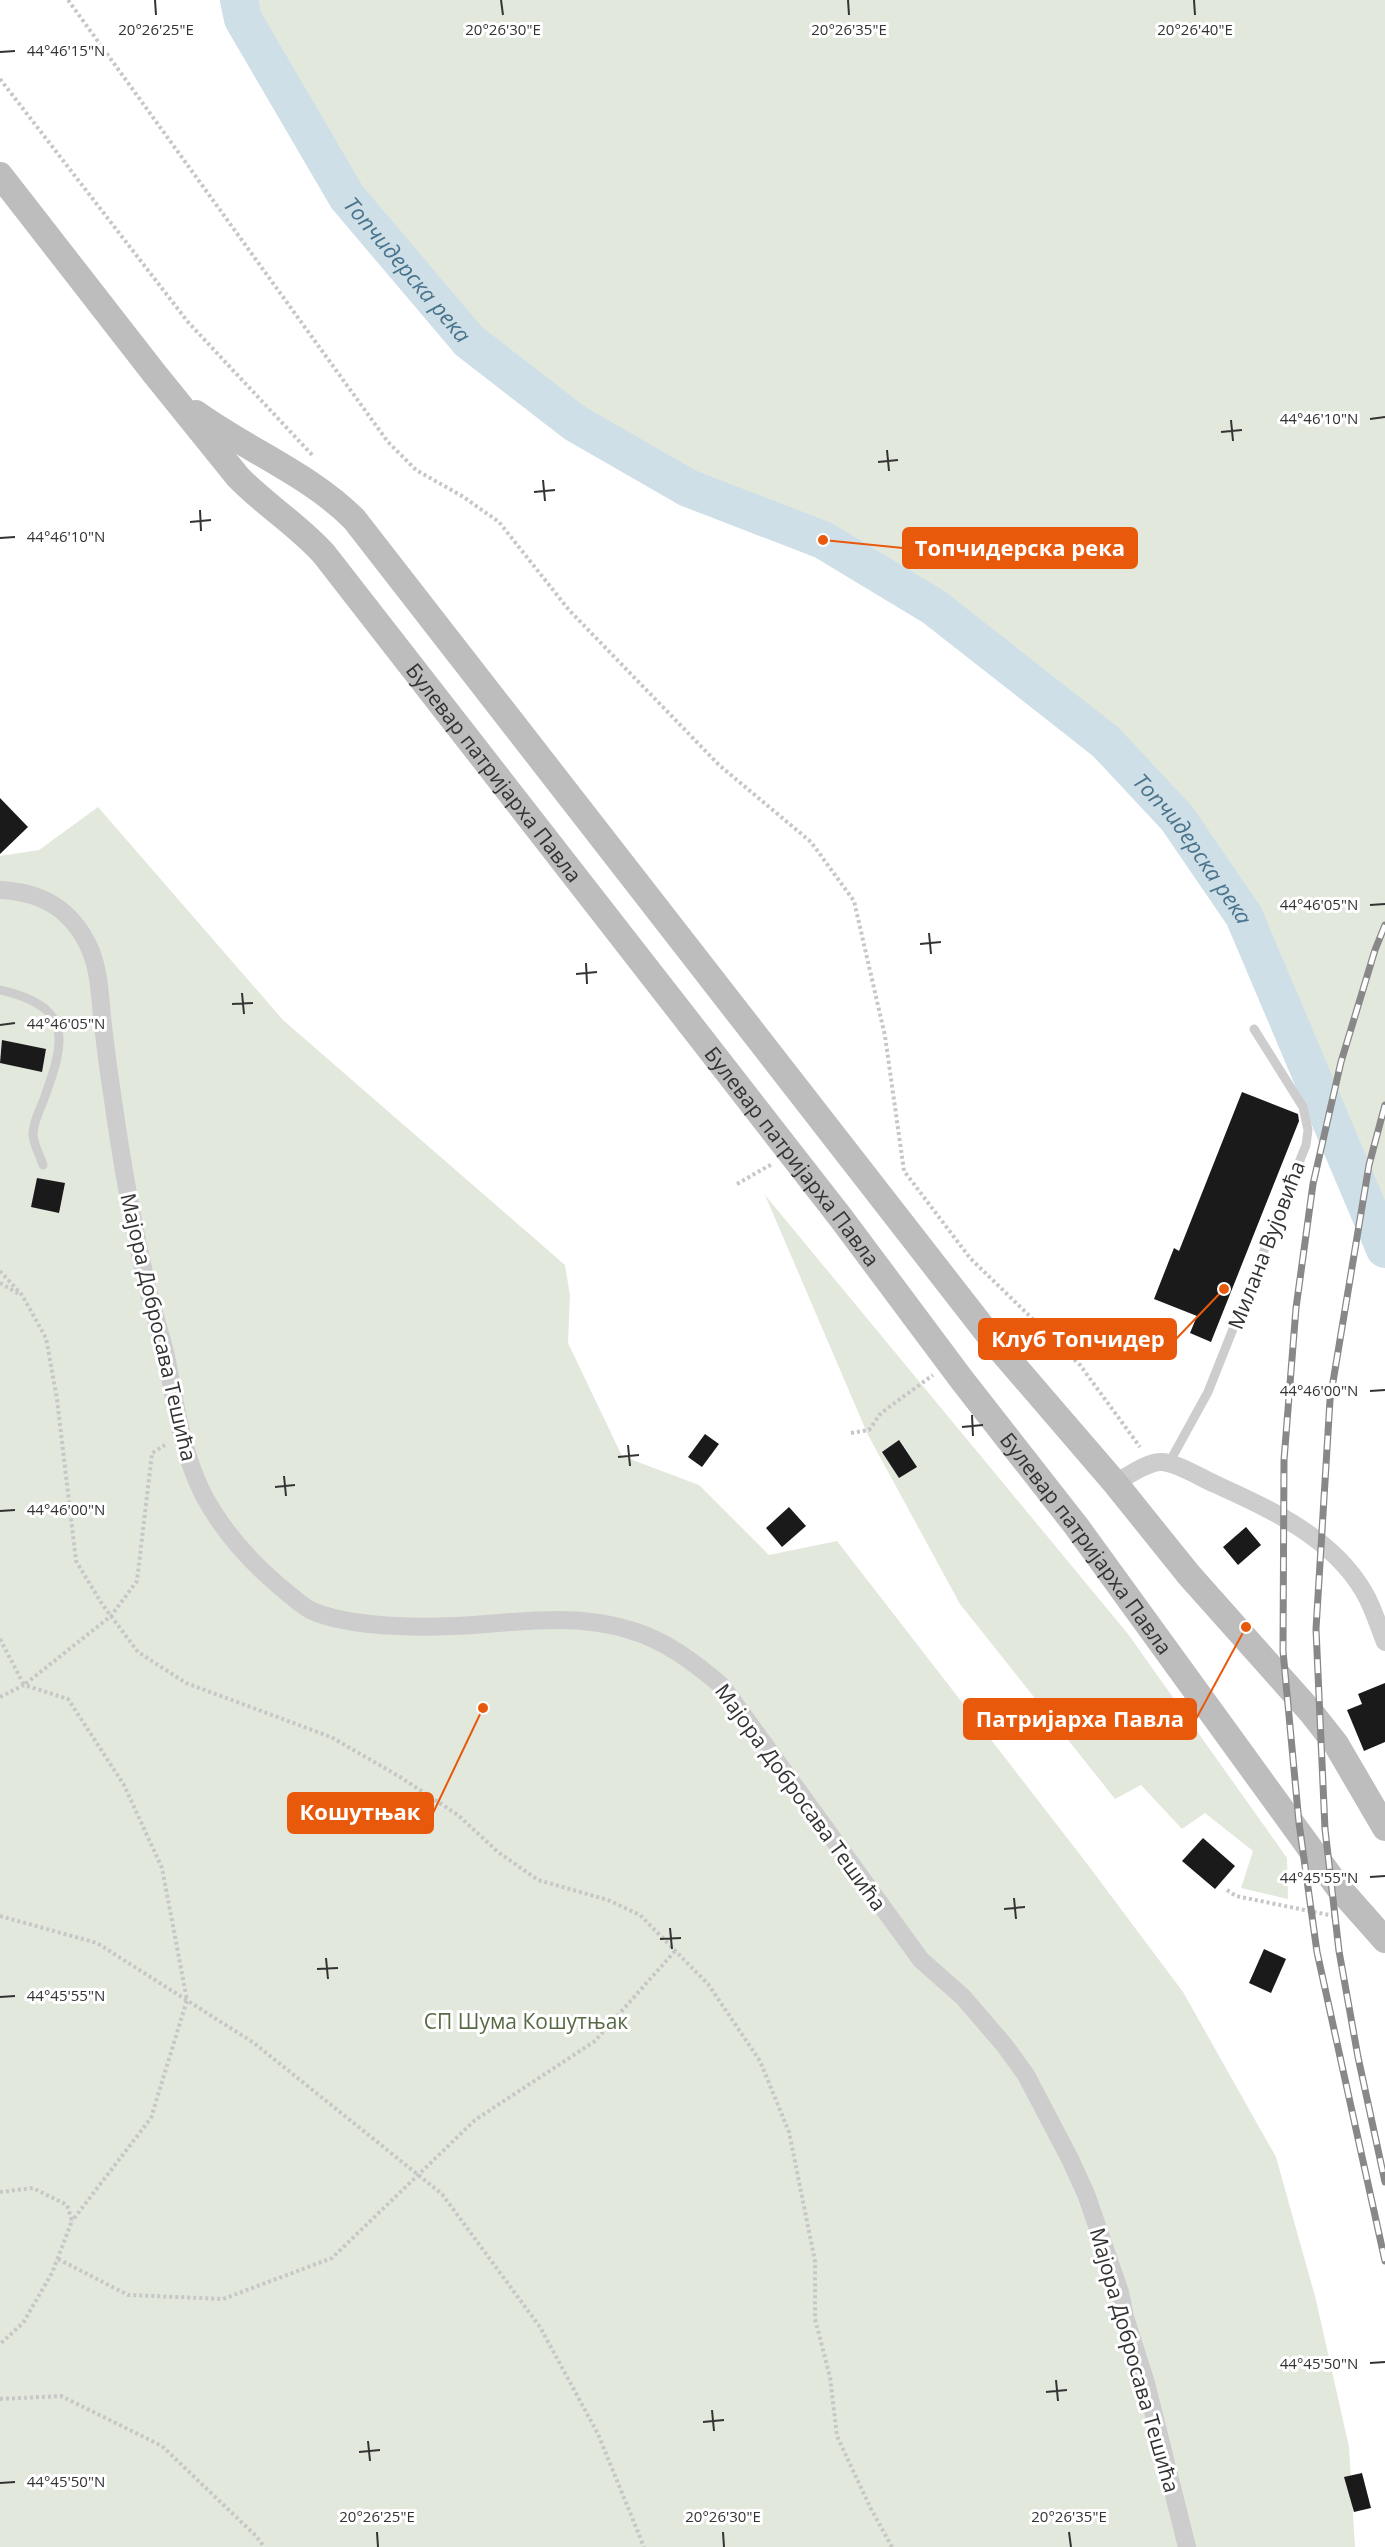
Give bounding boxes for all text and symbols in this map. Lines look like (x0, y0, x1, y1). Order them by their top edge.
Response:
text: 20°26'25"E (118, 19, 194, 39)
text: 20°26'30"E (465, 19, 541, 39)
text: 20°26'35"E (811, 19, 887, 39)
text: 20°26'40"E (1157, 19, 1233, 39)
text: 44°46'15"N (27, 40, 105, 60)
water label: Топчидерска река (338, 190, 478, 348)
text: 44°46'10"N (1280, 408, 1358, 428)
text: 44°46'10"N (27, 526, 105, 546)
callout: Топчидерска река (903, 528, 1137, 568)
text: Топчидерска река (915, 532, 1125, 562)
street label: Булевар патријарха Павла (400, 657, 588, 888)
water label: Топчидерска река (1127, 766, 1260, 928)
text: 44°46'05"N (1280, 894, 1358, 914)
text: 44°46'05"N (27, 1013, 105, 1033)
street label: Булевар патријарха Павла (698, 1041, 886, 1272)
street label: Милана Вујовића (1221, 1157, 1311, 1333)
street label: Мајора Добросава Тешића (115, 1190, 203, 1464)
callout: Клуб Топчидер (979, 1319, 1176, 1359)
text: Клуб Топчидер (991, 1323, 1165, 1353)
text: 44°46'00"N (1280, 1380, 1358, 1400)
street label: Булевар патријарха Павла (994, 1426, 1179, 1660)
text: 44°46'00"N (27, 1499, 105, 1519)
street label: Мајора Добросава Тешића (709, 1678, 893, 1916)
callout: Патријарха Павла (964, 1699, 1196, 1739)
text: Патријарха Павла (976, 1703, 1184, 1733)
callout: Кошутњак (288, 1793, 433, 1833)
text: Кошутњак (300, 1796, 421, 1826)
text: 44°45'55"N (1280, 1867, 1358, 1887)
text: 44°45'55"N (27, 1985, 105, 2005)
park label: СП Шума Кошутњак (424, 2007, 628, 2035)
street label: Мајора Добросава Тешића (1084, 2224, 1186, 2496)
text: 44°45'50"N (1280, 2353, 1358, 2373)
text: 44°45'50"N (27, 2471, 105, 2491)
text: 20°26'25"E (339, 2506, 415, 2526)
text: 20°26'30"E (685, 2506, 761, 2526)
text: 20°26'35"E (1031, 2506, 1107, 2526)

